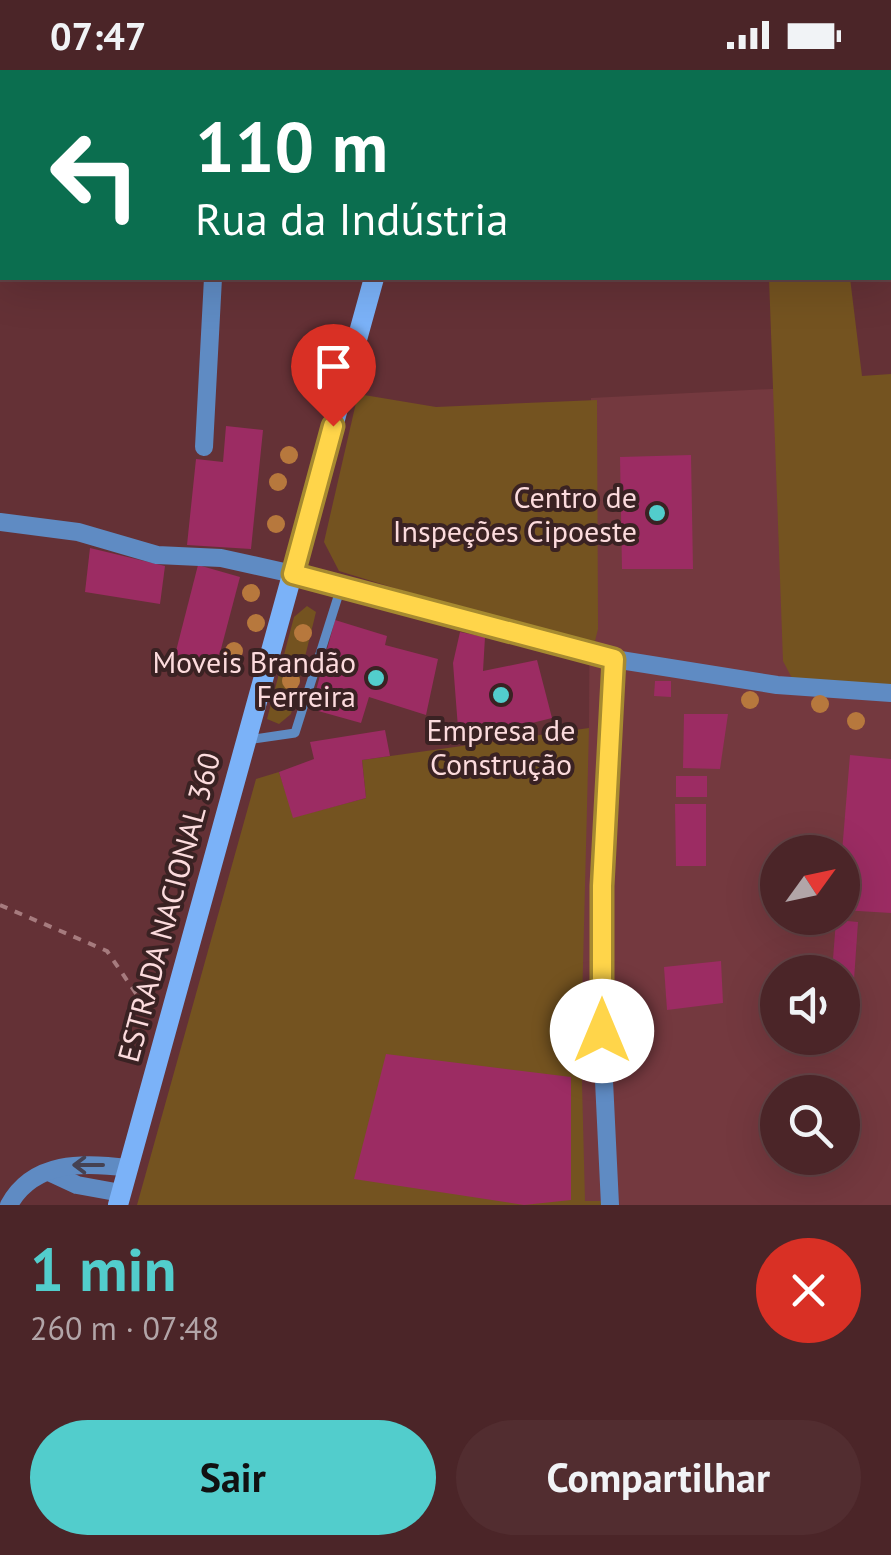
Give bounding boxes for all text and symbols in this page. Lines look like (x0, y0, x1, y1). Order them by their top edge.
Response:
text: 07:47 (50, 11, 146, 60)
text: 110 m (195, 101, 388, 191)
icon: left (30, 110, 160, 240)
text: Rua da Indústria (195, 189, 509, 247)
pin (291, 324, 376, 427)
icon: arrive (306, 339, 361, 394)
place label: Centro de Inspeções Cipoeste (393, 477, 637, 550)
marker: Centro de Inspeções Cipoeste (646, 502, 668, 524)
place label: Moveis Brandão Ferreira (152, 642, 356, 715)
marker: Moveis Brandão Ferreira (365, 667, 387, 689)
marker: Empresa de Construção (490, 684, 512, 706)
place label: Empresa de Construção (426, 710, 576, 783)
street label: ESTRADA NACIONAL 360 (108, 748, 228, 1066)
north arrow (760, 835, 860, 935)
map controls (760, 835, 860, 1175)
button: sound (760, 955, 860, 1055)
position arrow (550, 979, 654, 1083)
button: search (760, 1075, 860, 1175)
one-way arrow (73, 1156, 106, 1174)
text: 1 min (30, 1230, 176, 1308)
button: close (756, 1238, 861, 1343)
text: 260 m · 07:48 (30, 1307, 219, 1349)
button: Sair (30, 1420, 436, 1535)
button: Compartilhar (456, 1420, 861, 1535)

